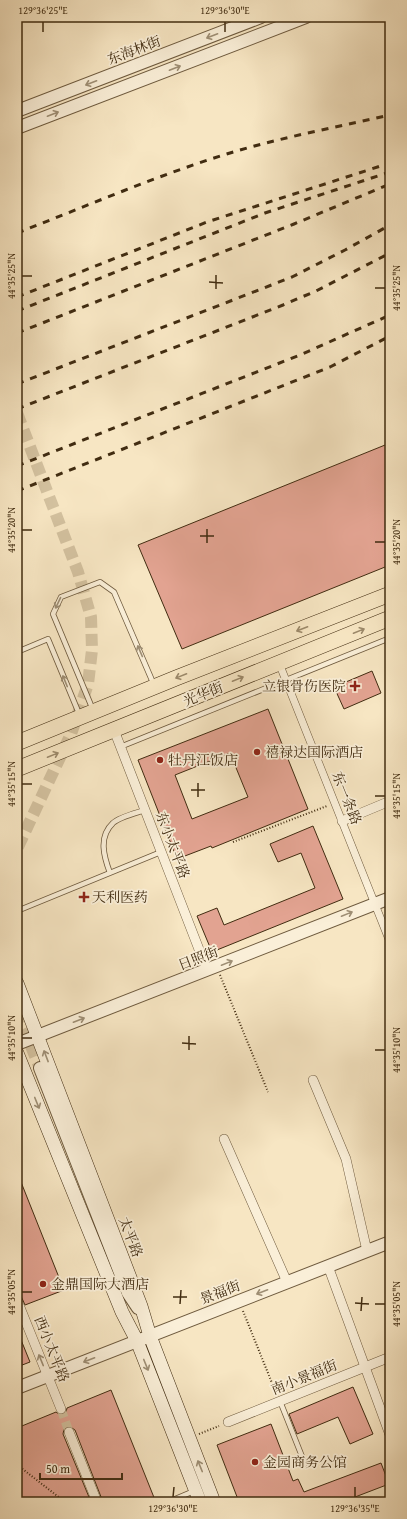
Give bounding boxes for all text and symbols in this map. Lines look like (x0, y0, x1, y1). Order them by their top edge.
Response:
text: 129°36'25"E (18, 3, 68, 18)
text: 129°36'30"E (200, 3, 250, 18)
street label: 东海林街 (104, 31, 164, 69)
one-way arrow (206, 33, 218, 41)
one-way arrow (168, 63, 180, 71)
one-way arrow (85, 79, 97, 87)
one-way arrow (47, 110, 59, 118)
text: 44°35'25"N (4, 253, 19, 299)
text: 44°35'25"N (389, 265, 404, 311)
text: 44°35'20"N (4, 507, 19, 553)
text: 44°35'20"N (389, 519, 404, 565)
one-way arrow (54, 597, 61, 609)
one-way arrow (296, 625, 308, 633)
one-way arrow (352, 626, 364, 634)
one-way arrow (136, 645, 143, 657)
one-way arrow (175, 673, 187, 681)
one-way arrow (232, 675, 244, 683)
one-way arrow (61, 676, 69, 688)
place label: 立银骨伤医院 (262, 676, 346, 696)
street label: 光华街 (180, 677, 226, 711)
marker: 立银骨伤医院 (349, 680, 361, 692)
place label: 禧禄达国际酒店 (265, 742, 363, 762)
marker: 禧禄达国际酒店 (252, 747, 262, 757)
one-way arrow (47, 750, 59, 758)
place label: 牡丹江饭店 (168, 750, 238, 770)
marker: 牡丹江饭店 (155, 755, 165, 765)
text: 44°35'15"N (4, 761, 19, 807)
street label: 东一条路 (327, 768, 367, 828)
text: 44°35'15"N (389, 773, 404, 819)
street label: 东小太平路 (151, 809, 195, 881)
place label: 天利医药 (92, 887, 148, 907)
marker: 天利医药 (79, 892, 89, 902)
one-way arrow (341, 910, 353, 918)
street label: 日照街 (175, 941, 221, 975)
one-way arrow (220, 958, 232, 966)
text: 44°35'10"N (4, 1015, 19, 1061)
one-way arrow (73, 1015, 85, 1023)
text: 44°35'10"N (389, 1027, 404, 1073)
one-way arrow (41, 1050, 49, 1062)
one-way arrow (34, 1096, 41, 1108)
street label: 太平路 (114, 1214, 148, 1260)
text: 44°35'05"N (4, 1269, 19, 1315)
place label: 金鼎国际大酒店 (51, 1274, 149, 1294)
street label: 景福街 (197, 1275, 243, 1309)
marker: 金鼎国际大酒店 (38, 1279, 48, 1289)
text: 44°35'05"N (389, 1281, 404, 1327)
one-way arrow (257, 1288, 269, 1296)
street label: 西小太平路 (30, 1313, 74, 1385)
one-way arrow (37, 1355, 45, 1367)
street label: 南小景福街 (268, 1355, 340, 1399)
one-way arrow (84, 1356, 96, 1364)
one-way arrow (143, 1358, 150, 1370)
place label: 金园商务公馆 (263, 1452, 347, 1472)
scale bar (40, 1455, 122, 1481)
marker: 金园商务公馆 (250, 1457, 260, 1467)
text: 50 m (46, 1460, 70, 1477)
one-way arrow (195, 1460, 203, 1472)
text: 129°36'30"E (148, 1501, 198, 1516)
text: 129°36'35"E (330, 1501, 380, 1516)

